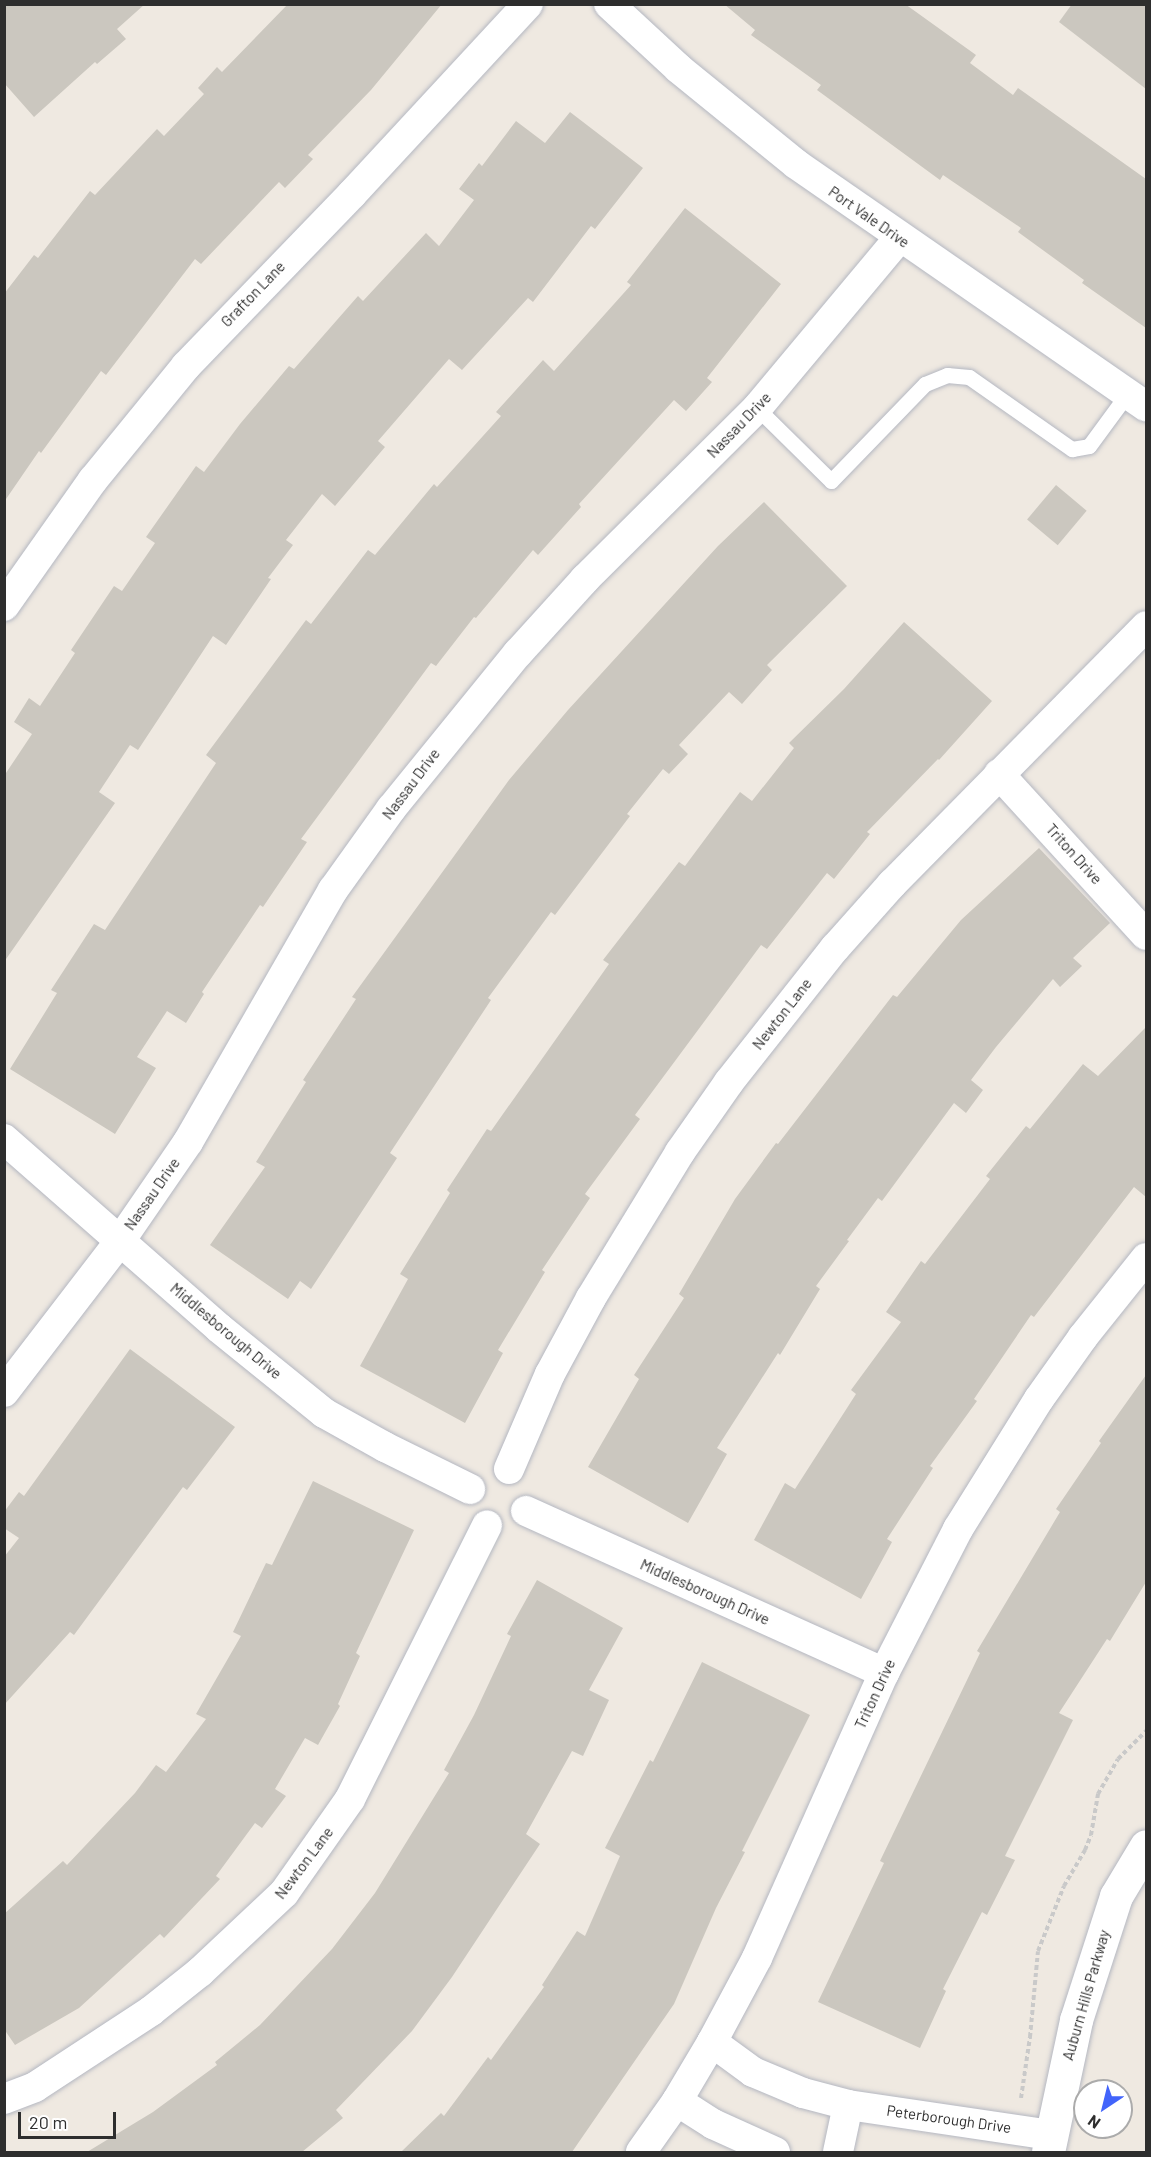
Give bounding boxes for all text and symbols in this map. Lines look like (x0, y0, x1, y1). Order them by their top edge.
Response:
street label: Port Vale Drive (825, 183, 913, 251)
street label: Grafton Lane (217, 257, 289, 331)
street label: Nassau Drive (703, 388, 775, 462)
street label: Nassau Drive (378, 745, 444, 823)
street label: Triton Drive (1042, 820, 1106, 888)
street label: Newton Lane (749, 975, 815, 1053)
street label: Nassau Drive (120, 1154, 184, 1234)
street label: Middlesborough Drive (167, 1279, 285, 1383)
street label: Middlesborough Drive (637, 1555, 773, 1629)
street label: Triton Drive (851, 1656, 899, 1732)
street label: Newton Lane (271, 1823, 337, 1903)
street label: Auburn Hills Parkway (1059, 1927, 1113, 2063)
north arrow (1073, 2079, 1133, 2139)
scale bar (21, 2100, 118, 2138)
street label: Peterborough Drive (886, 2101, 1012, 2137)
text: 20 m (29, 2111, 67, 2133)
text: N (1084, 2112, 1103, 2133)

